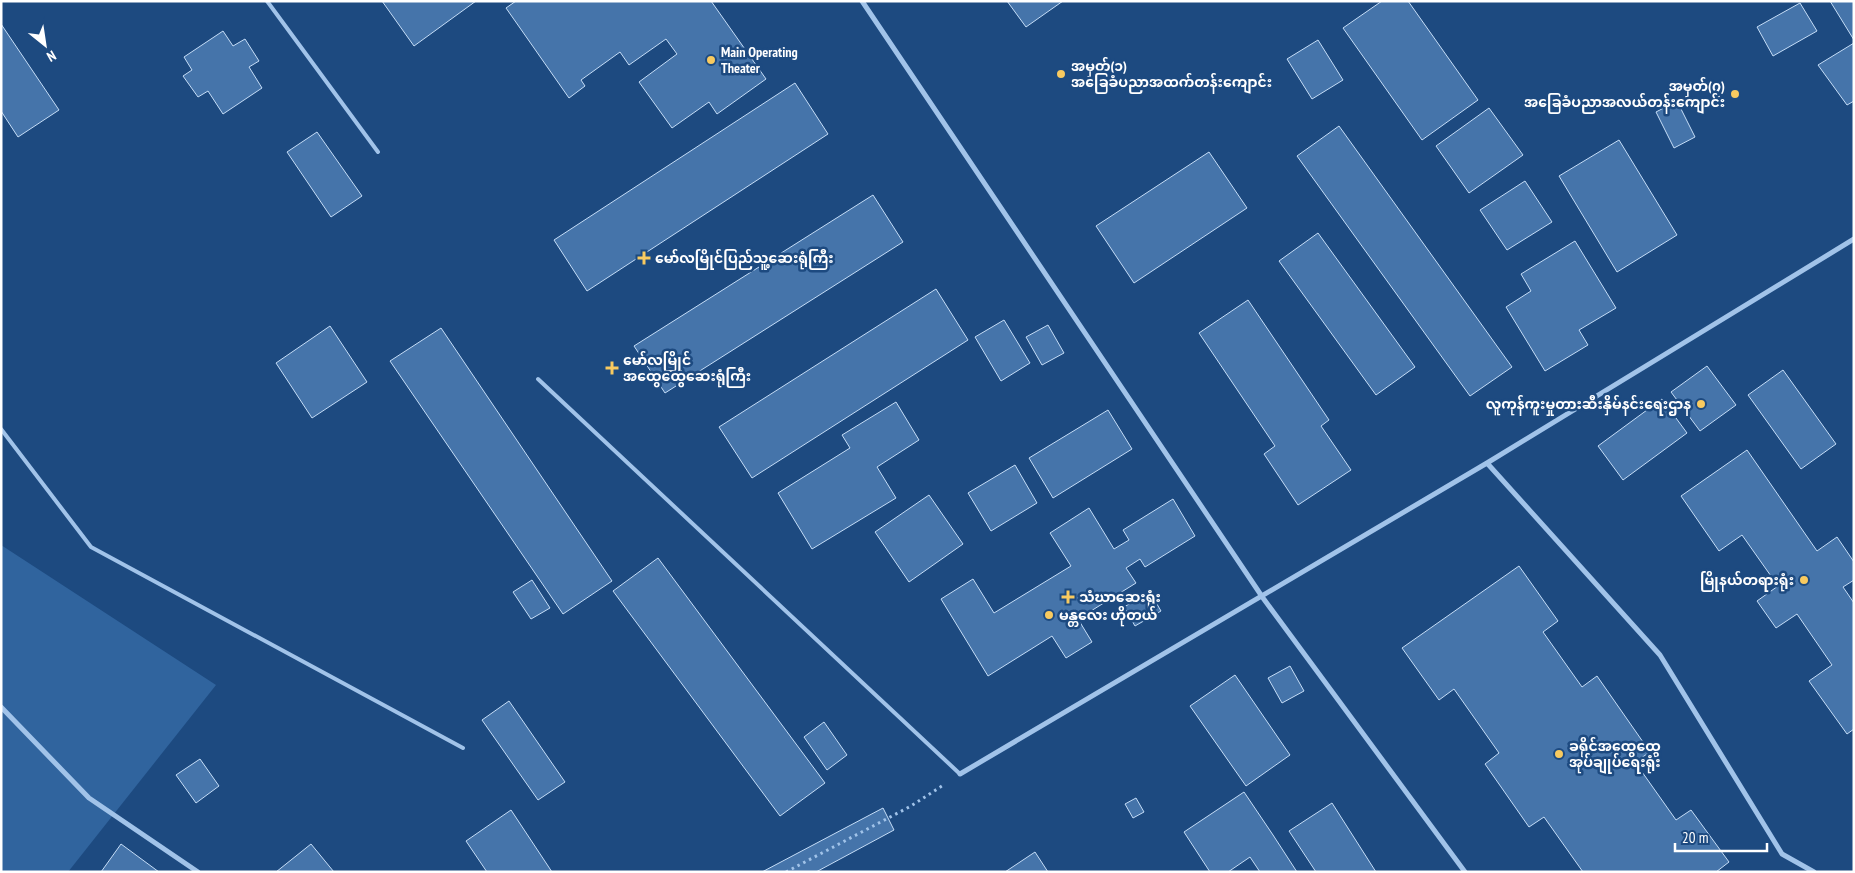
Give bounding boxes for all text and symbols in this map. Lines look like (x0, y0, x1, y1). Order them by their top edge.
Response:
north arrow (20, 20, 70, 70)
place label: Main Operating Theater (721, 43, 798, 77)
text: N (44, 47, 59, 66)
marker: Main Operating Theater (705, 54, 717, 66)
place label: အမှတ်(၁) အခြေခံပညာအထက်တန်းကျောင်း (1071, 56, 1272, 94)
marker: အမှတ်(၁) အခြေခံပညာအထက်တန်းကျောင်း (1055, 68, 1067, 80)
place label: အမှတ်(၇) အခြေခံပညာအလယ်တန်းကျောင်း (1524, 76, 1725, 114)
marker: အမှတ်(၇) အခြေခံပညာအလယ်တန်းကျောင်း (1729, 88, 1741, 100)
place label: မော်လမြိုင်ပြည်သူ့ဆေးရုံကြီး (655, 248, 834, 270)
marker: မော်လမြိုင်ပြည်သူ့ဆေးရုံကြီး (637, 251, 651, 265)
place label: မော်လမြိုင် အထွေထွေဆေးရုံကြီး (623, 350, 751, 388)
marker: မော်လမြိုင် အထွေထွေဆေးရုံကြီး (605, 361, 619, 375)
place label: လူကုန်ကူးမှုတားဆီးနှိမ်နင်းရေးဌာန (1486, 394, 1691, 416)
marker: လူကုန်ကူးမှုတားဆီးနှိမ်နင်းရေးဌာန (1695, 398, 1707, 410)
place label: မြိုနယ်တရားရုံး (1700, 570, 1794, 592)
marker: မြိုနယ်တရားရုံး (1798, 574, 1810, 586)
place label: သံဃာဆေးရုံး (1079, 588, 1161, 609)
marker: သံဃာဆေးရုံး (1061, 590, 1075, 604)
place label: မန္တလေး ဟိုတယ် (1059, 605, 1157, 627)
marker: မန္တလေး ဟိုတယ် (1043, 609, 1055, 621)
place label: ခရိုင်အထွေထွေ အုပ်ချုပ်ရေးရုံး (1569, 736, 1661, 774)
marker: ခရိုင်အထွေထွေ အုပ်ချုပ်ရေးရုံး (1553, 748, 1565, 760)
scale bar (1675, 820, 1768, 852)
text: 20 m (1682, 828, 1708, 847)

